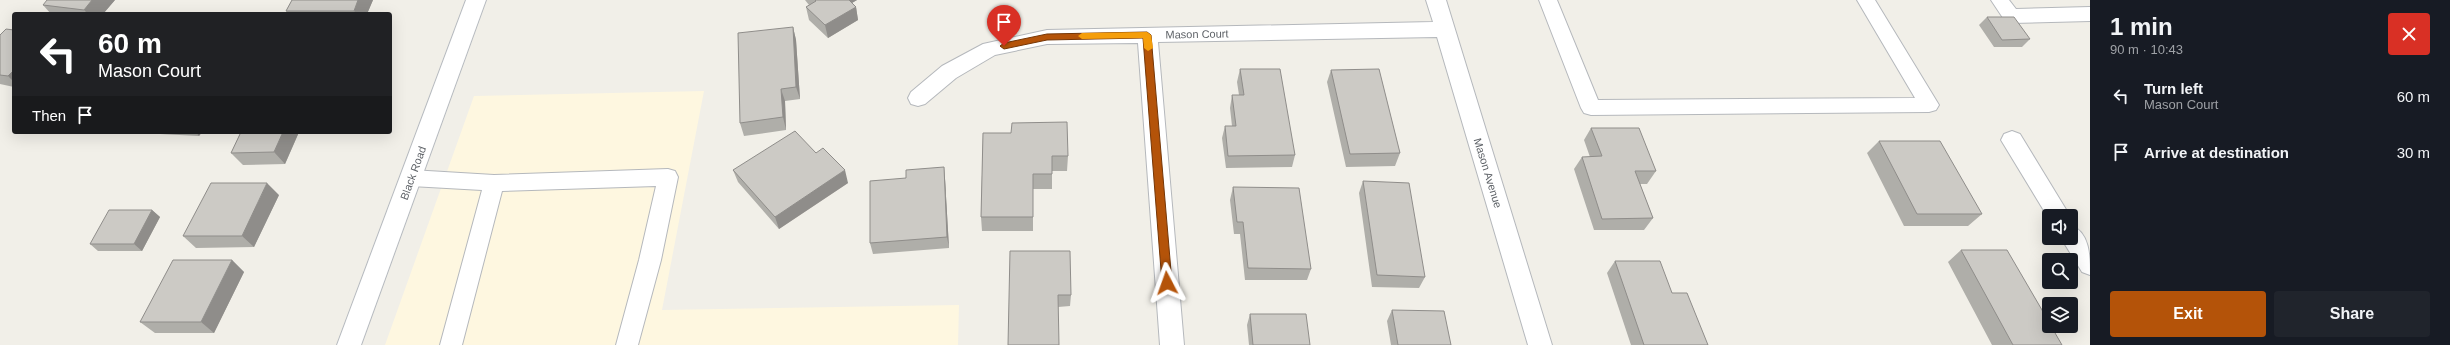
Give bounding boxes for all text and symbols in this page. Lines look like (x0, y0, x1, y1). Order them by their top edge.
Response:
pin (987, 5, 1021, 46)
icon: arrive (993, 11, 1015, 33)
text: 1 min (2110, 13, 2173, 40)
button: close (2388, 13, 2430, 55)
street label: Mason Court (1165, 27, 1229, 41)
icon: left (32, 28, 84, 80)
text: 60 m (98, 28, 162, 59)
text: 90 m · 10:43 (2110, 42, 2183, 57)
text: Mason Court (98, 61, 201, 81)
text: Turn left (2144, 80, 2203, 97)
icon: left (2110, 85, 2132, 107)
text: 60 m (2397, 88, 2430, 105)
text: Mason Court (2144, 97, 2218, 112)
icon: arrive (74, 104, 96, 126)
text: Then (32, 107, 66, 124)
street label: Mason Avenue (1472, 137, 1504, 209)
icon: arrive (2110, 141, 2132, 163)
text: Arrive at destination (2144, 144, 2289, 161)
text: 30 m (2397, 144, 2430, 161)
street label: Black Road (398, 145, 428, 201)
map controls (2042, 209, 2078, 333)
button: sound (2042, 209, 2078, 245)
button: search (2042, 253, 2078, 289)
position arrow (1146, 262, 1188, 304)
button: Exit (2110, 291, 2266, 337)
button: Share (2274, 291, 2430, 337)
button: layers (2042, 297, 2078, 333)

